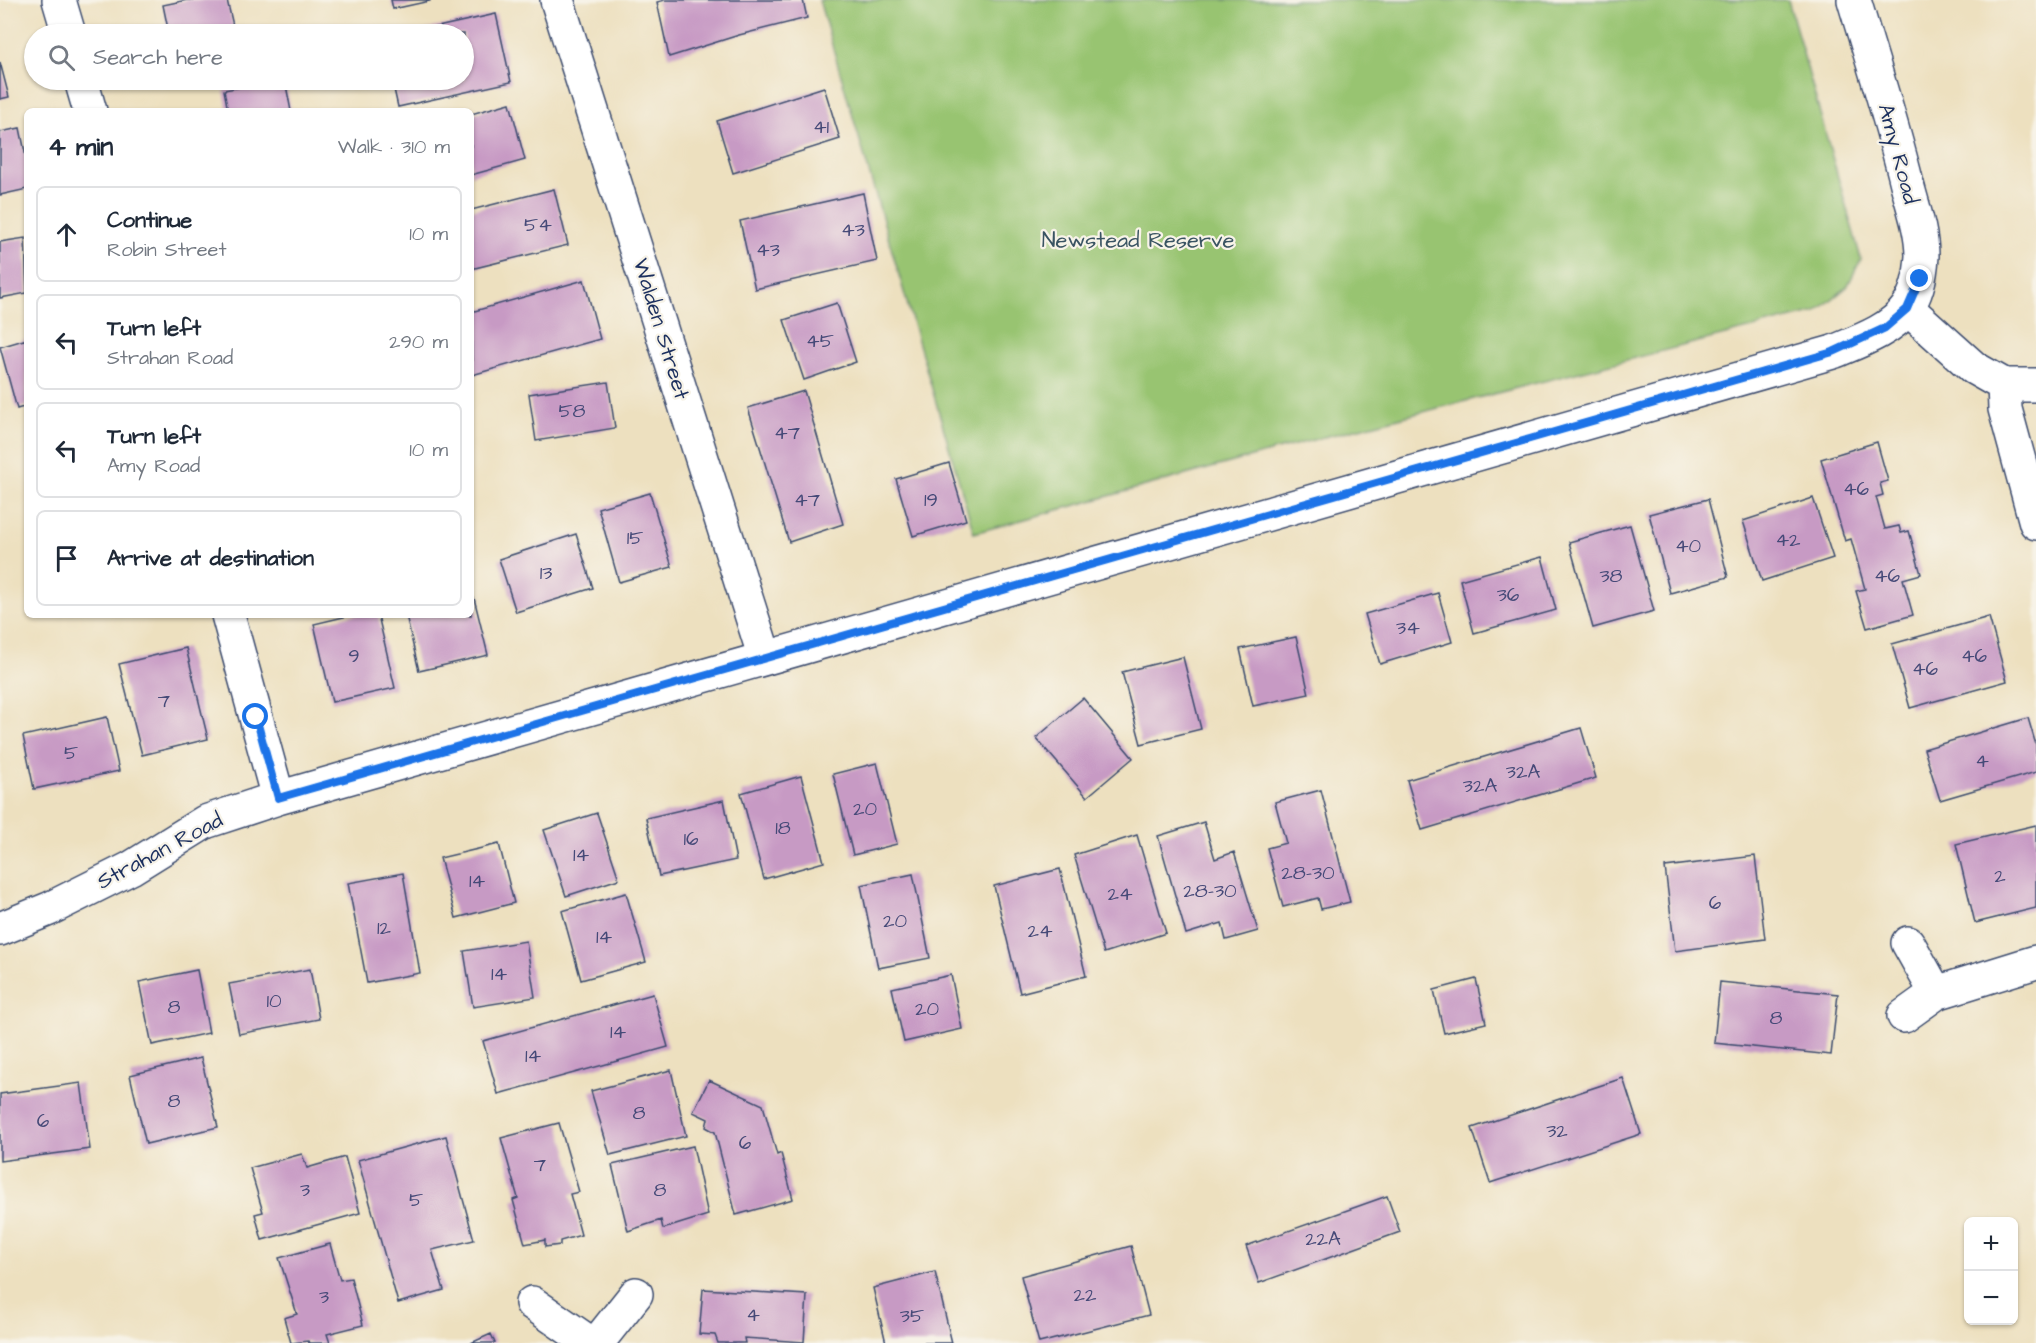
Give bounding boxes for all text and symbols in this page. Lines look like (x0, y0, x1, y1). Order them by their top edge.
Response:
search box (24, 24, 474, 90)
icon: search (45, 41, 78, 74)
text: Search here (93, 42, 223, 73)
street label: Amy Road (1869, 100, 1926, 208)
house number: 41 (813, 113, 830, 141)
text: 4 min (48, 129, 113, 165)
text: Walk · 310 m (338, 133, 450, 161)
text: Continue (107, 205, 192, 236)
house number: 54 (524, 211, 552, 239)
house number: 43 (841, 216, 865, 244)
icon: ahead (50, 218, 83, 251)
text: 10 m (409, 220, 448, 248)
park label: Newstead Reserve (1042, 225, 1234, 256)
text: Robin Street (107, 236, 226, 264)
house number: 43 (756, 236, 780, 264)
street label: Walden Street (625, 255, 697, 404)
route end (1906, 265, 1932, 291)
text: Turn left (107, 313, 201, 344)
icon: left (50, 326, 83, 359)
house number: 45 (806, 327, 834, 355)
text: 290 m (389, 328, 448, 356)
text: Strahan Road (107, 344, 233, 372)
house number: 58 (558, 397, 586, 425)
house number: 47 (774, 419, 800, 447)
text: Turn left (107, 421, 201, 452)
icon: left (50, 434, 83, 467)
text: 10 m (409, 436, 448, 464)
text: Amy Road (107, 452, 200, 480)
house number: 46 (1843, 475, 1870, 503)
house number: 47 (794, 486, 820, 514)
house number: 19 (924, 486, 938, 514)
house number: 15 (627, 524, 643, 552)
house number: 42 (1775, 526, 1801, 554)
house number: 40 (1675, 532, 1701, 560)
icon: arrive (50, 542, 83, 575)
text: Arrive at destination (107, 543, 314, 574)
house number: 13 (540, 559, 552, 587)
house number: 38 (1599, 562, 1623, 590)
house number: 46 (1874, 562, 1901, 590)
house number: 36 (1497, 581, 1520, 609)
house number: 34 (1396, 614, 1420, 642)
house number: 9 (348, 642, 360, 670)
house number: 46 (1961, 642, 1988, 670)
house number: 46 (1912, 655, 1939, 683)
house number: 7 (158, 687, 170, 715)
route start (242, 703, 268, 729)
house number: 5 (64, 739, 78, 767)
house number: 4 (1975, 747, 1989, 775)
house number: 32A (1506, 758, 1540, 786)
house number: 32A (1463, 772, 1497, 800)
house number: 20 (853, 795, 877, 823)
street label: Strahan Road (91, 805, 229, 897)
house number: 18 (775, 814, 791, 842)
house number: 16 (683, 825, 699, 853)
house number: 14 (573, 841, 589, 869)
house number: 28-30 (1281, 859, 1335, 887)
house number: 2 (1994, 862, 2006, 890)
house number: 14 (469, 867, 485, 895)
house number: 28-30 (1183, 877, 1237, 905)
house number: 24 (1107, 880, 1133, 908)
house number: 6 (1709, 889, 1722, 917)
house number: 20 (883, 907, 907, 935)
house number: 12 (377, 914, 392, 942)
house number: 24 (1027, 917, 1053, 945)
house number: 14 (596, 923, 612, 951)
house number: 14 (491, 960, 507, 988)
house number: 10 (266, 987, 282, 1015)
house number: 8 (168, 993, 181, 1021)
house number: 20 (915, 995, 939, 1023)
house number: 8 (1770, 1004, 1783, 1032)
house number: 14 (610, 1018, 626, 1046)
house number: 14 (525, 1042, 541, 1070)
house number: 8 (168, 1087, 181, 1115)
house number: 8 (633, 1099, 646, 1127)
house number: 6 (37, 1107, 50, 1135)
house number: 32 (1546, 1117, 1568, 1145)
house number: 6 (739, 1129, 752, 1157)
house number: 7 (534, 1151, 546, 1179)
house number: 3 (300, 1176, 310, 1204)
house number: 8 (654, 1176, 667, 1204)
house number: 5 (409, 1186, 423, 1214)
map controls (1964, 1217, 2018, 1325)
button: + (1964, 1217, 2018, 1271)
house number: 22A (1305, 1225, 1341, 1253)
button: − (1964, 1271, 2018, 1325)
house number: 22 (1074, 1281, 1097, 1309)
house number: 3 (319, 1283, 329, 1311)
house number: 4 (746, 1301, 760, 1329)
house number: 35 (900, 1302, 924, 1330)

